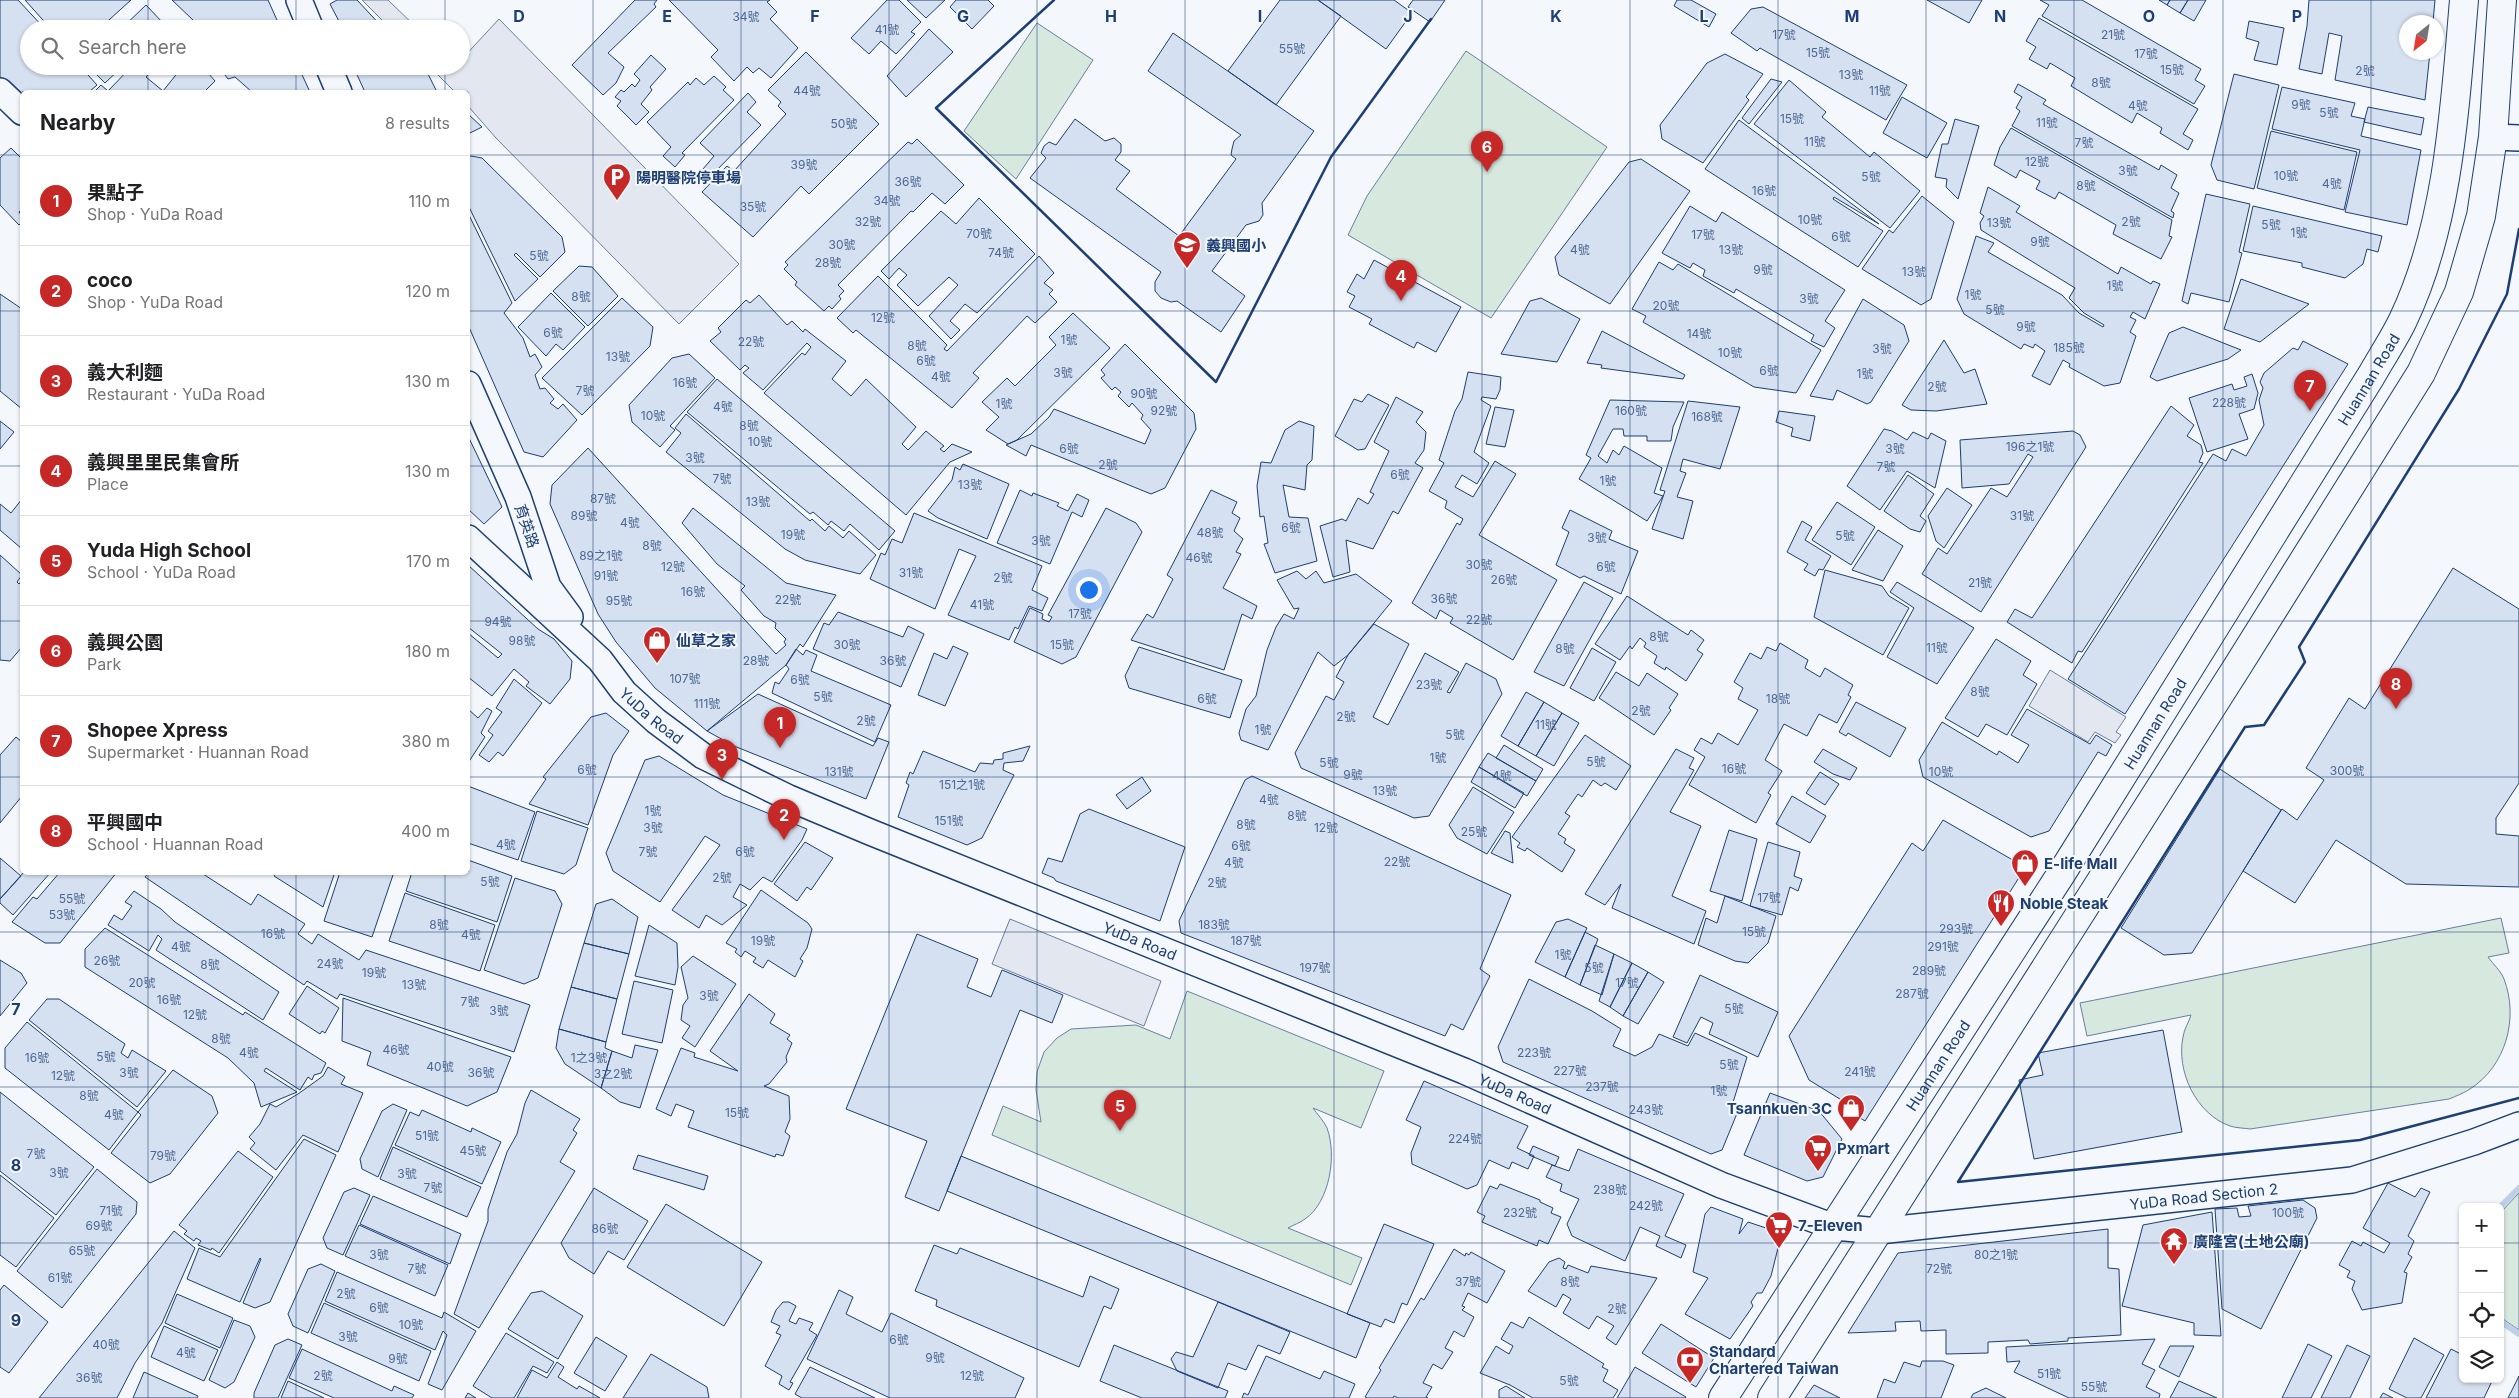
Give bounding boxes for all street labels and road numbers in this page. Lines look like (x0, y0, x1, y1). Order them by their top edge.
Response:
street label: Huannan Road (2333, 330, 2404, 429)
street label: 育英路 (511, 502, 543, 550)
street label: Huannan Road (2119, 674, 2190, 773)
street label: YuDa Road (616, 683, 687, 748)
street label: YuDa Road (1100, 917, 1180, 964)
street label: Huannan Road (1902, 1016, 1974, 1114)
street label: YuDa Road (1475, 1069, 1554, 1118)
street label: YuDa Road Section 2 (2129, 1179, 2279, 1213)

